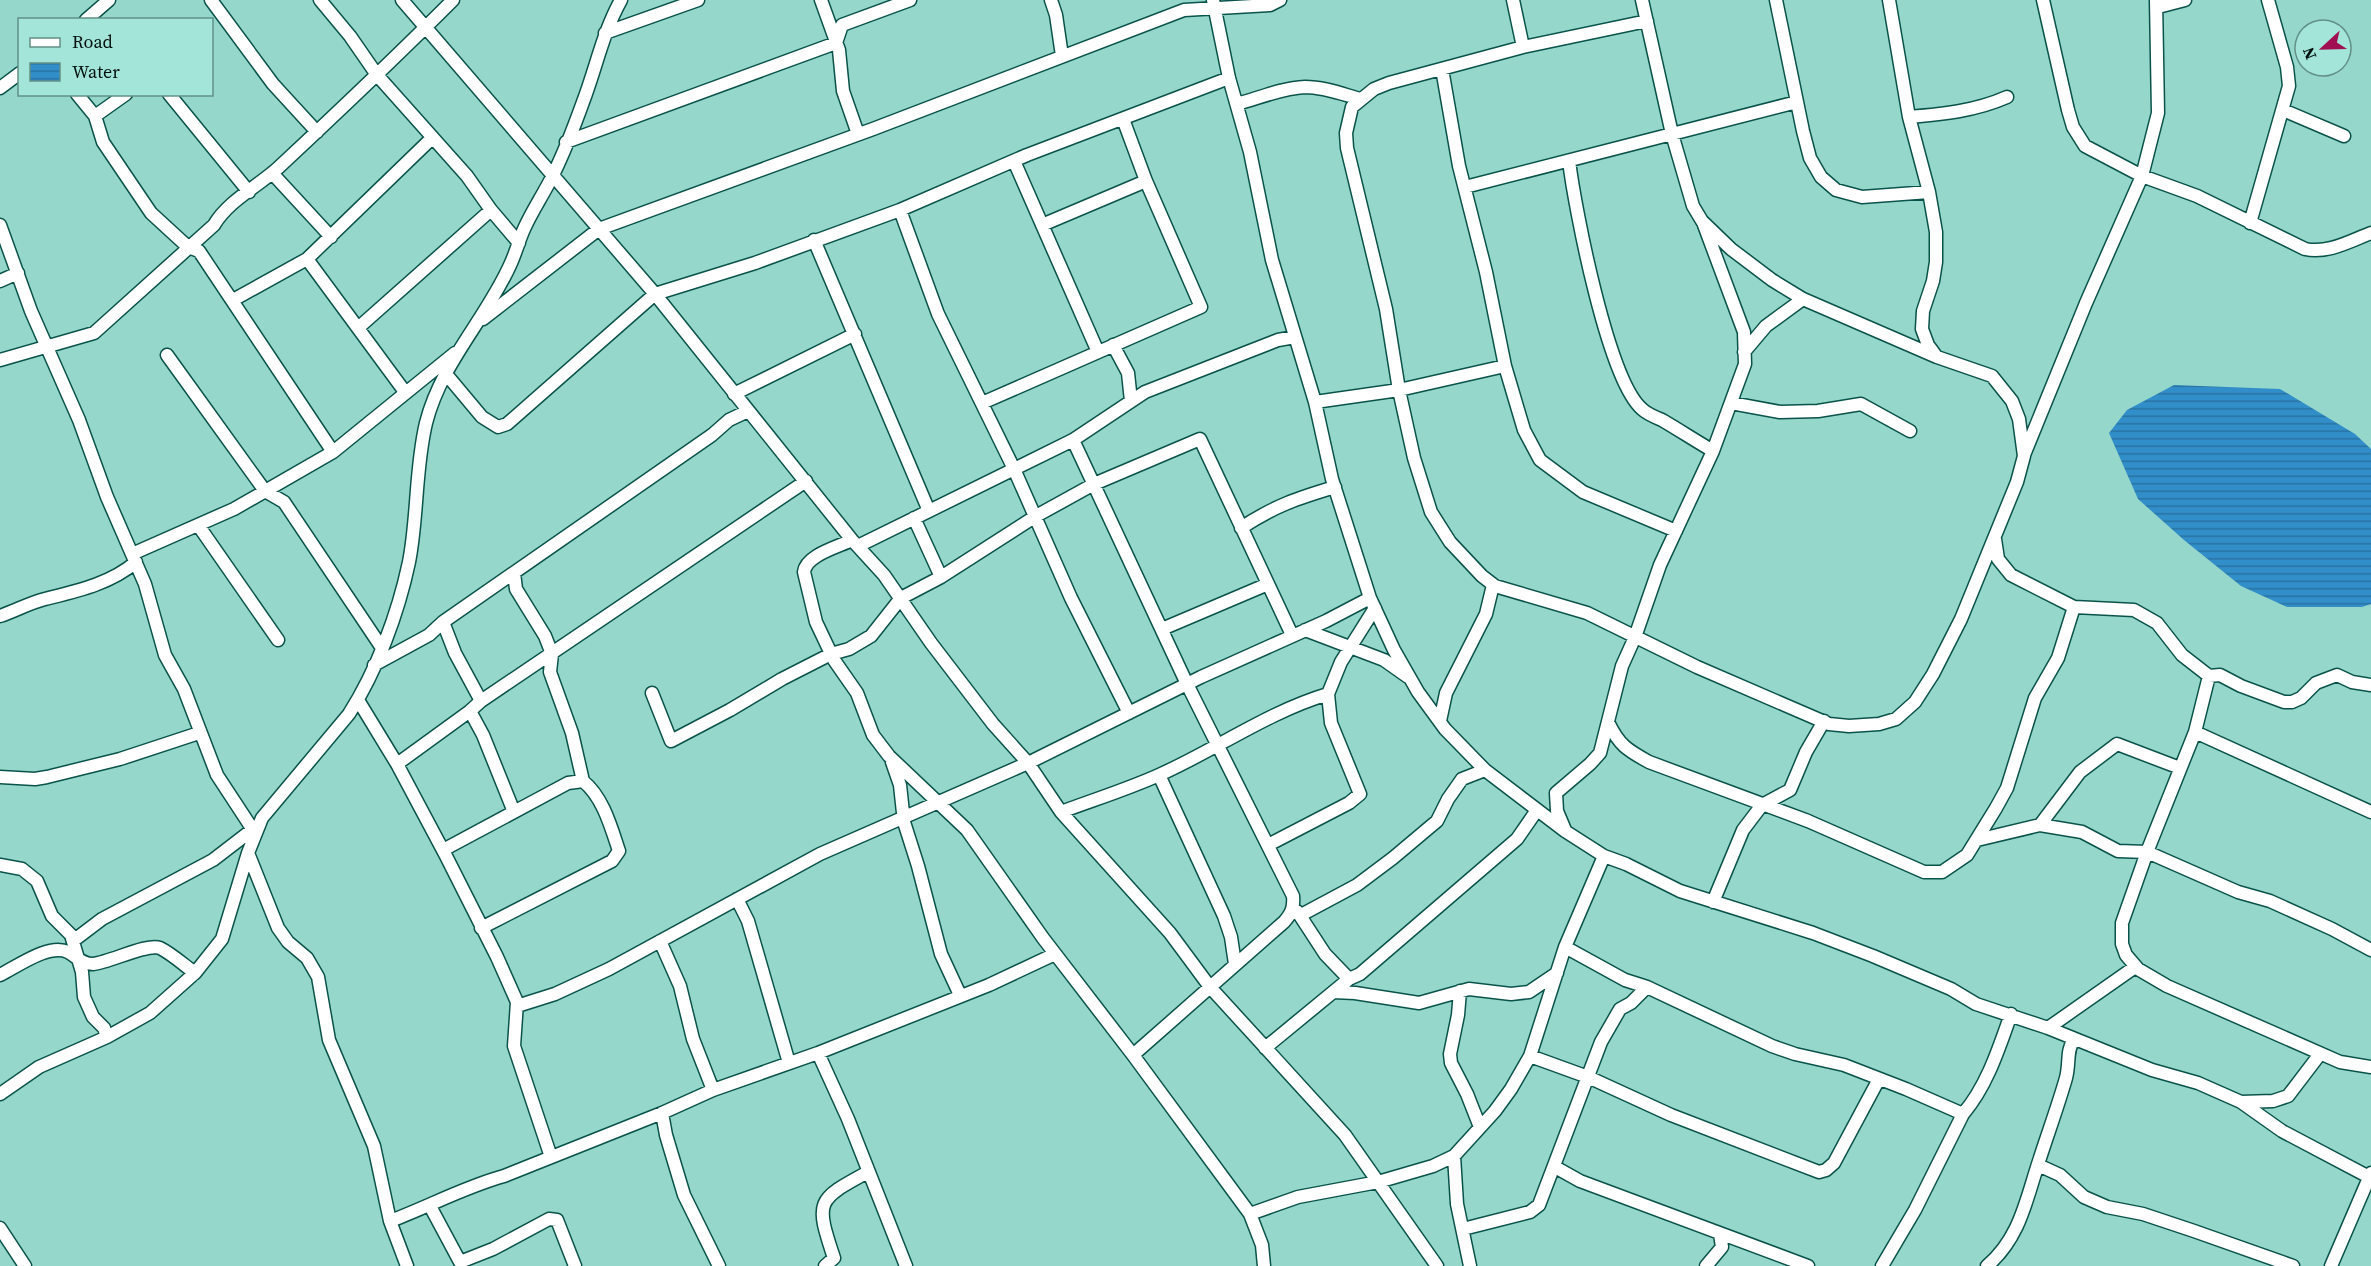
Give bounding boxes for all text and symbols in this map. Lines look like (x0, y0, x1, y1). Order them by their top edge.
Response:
legend (18, 18, 213, 96)
north arrow (2293, 18, 2353, 78)
text: Road (72, 29, 113, 54)
text: N (2297, 44, 2321, 63)
text: Water (72, 59, 120, 84)

